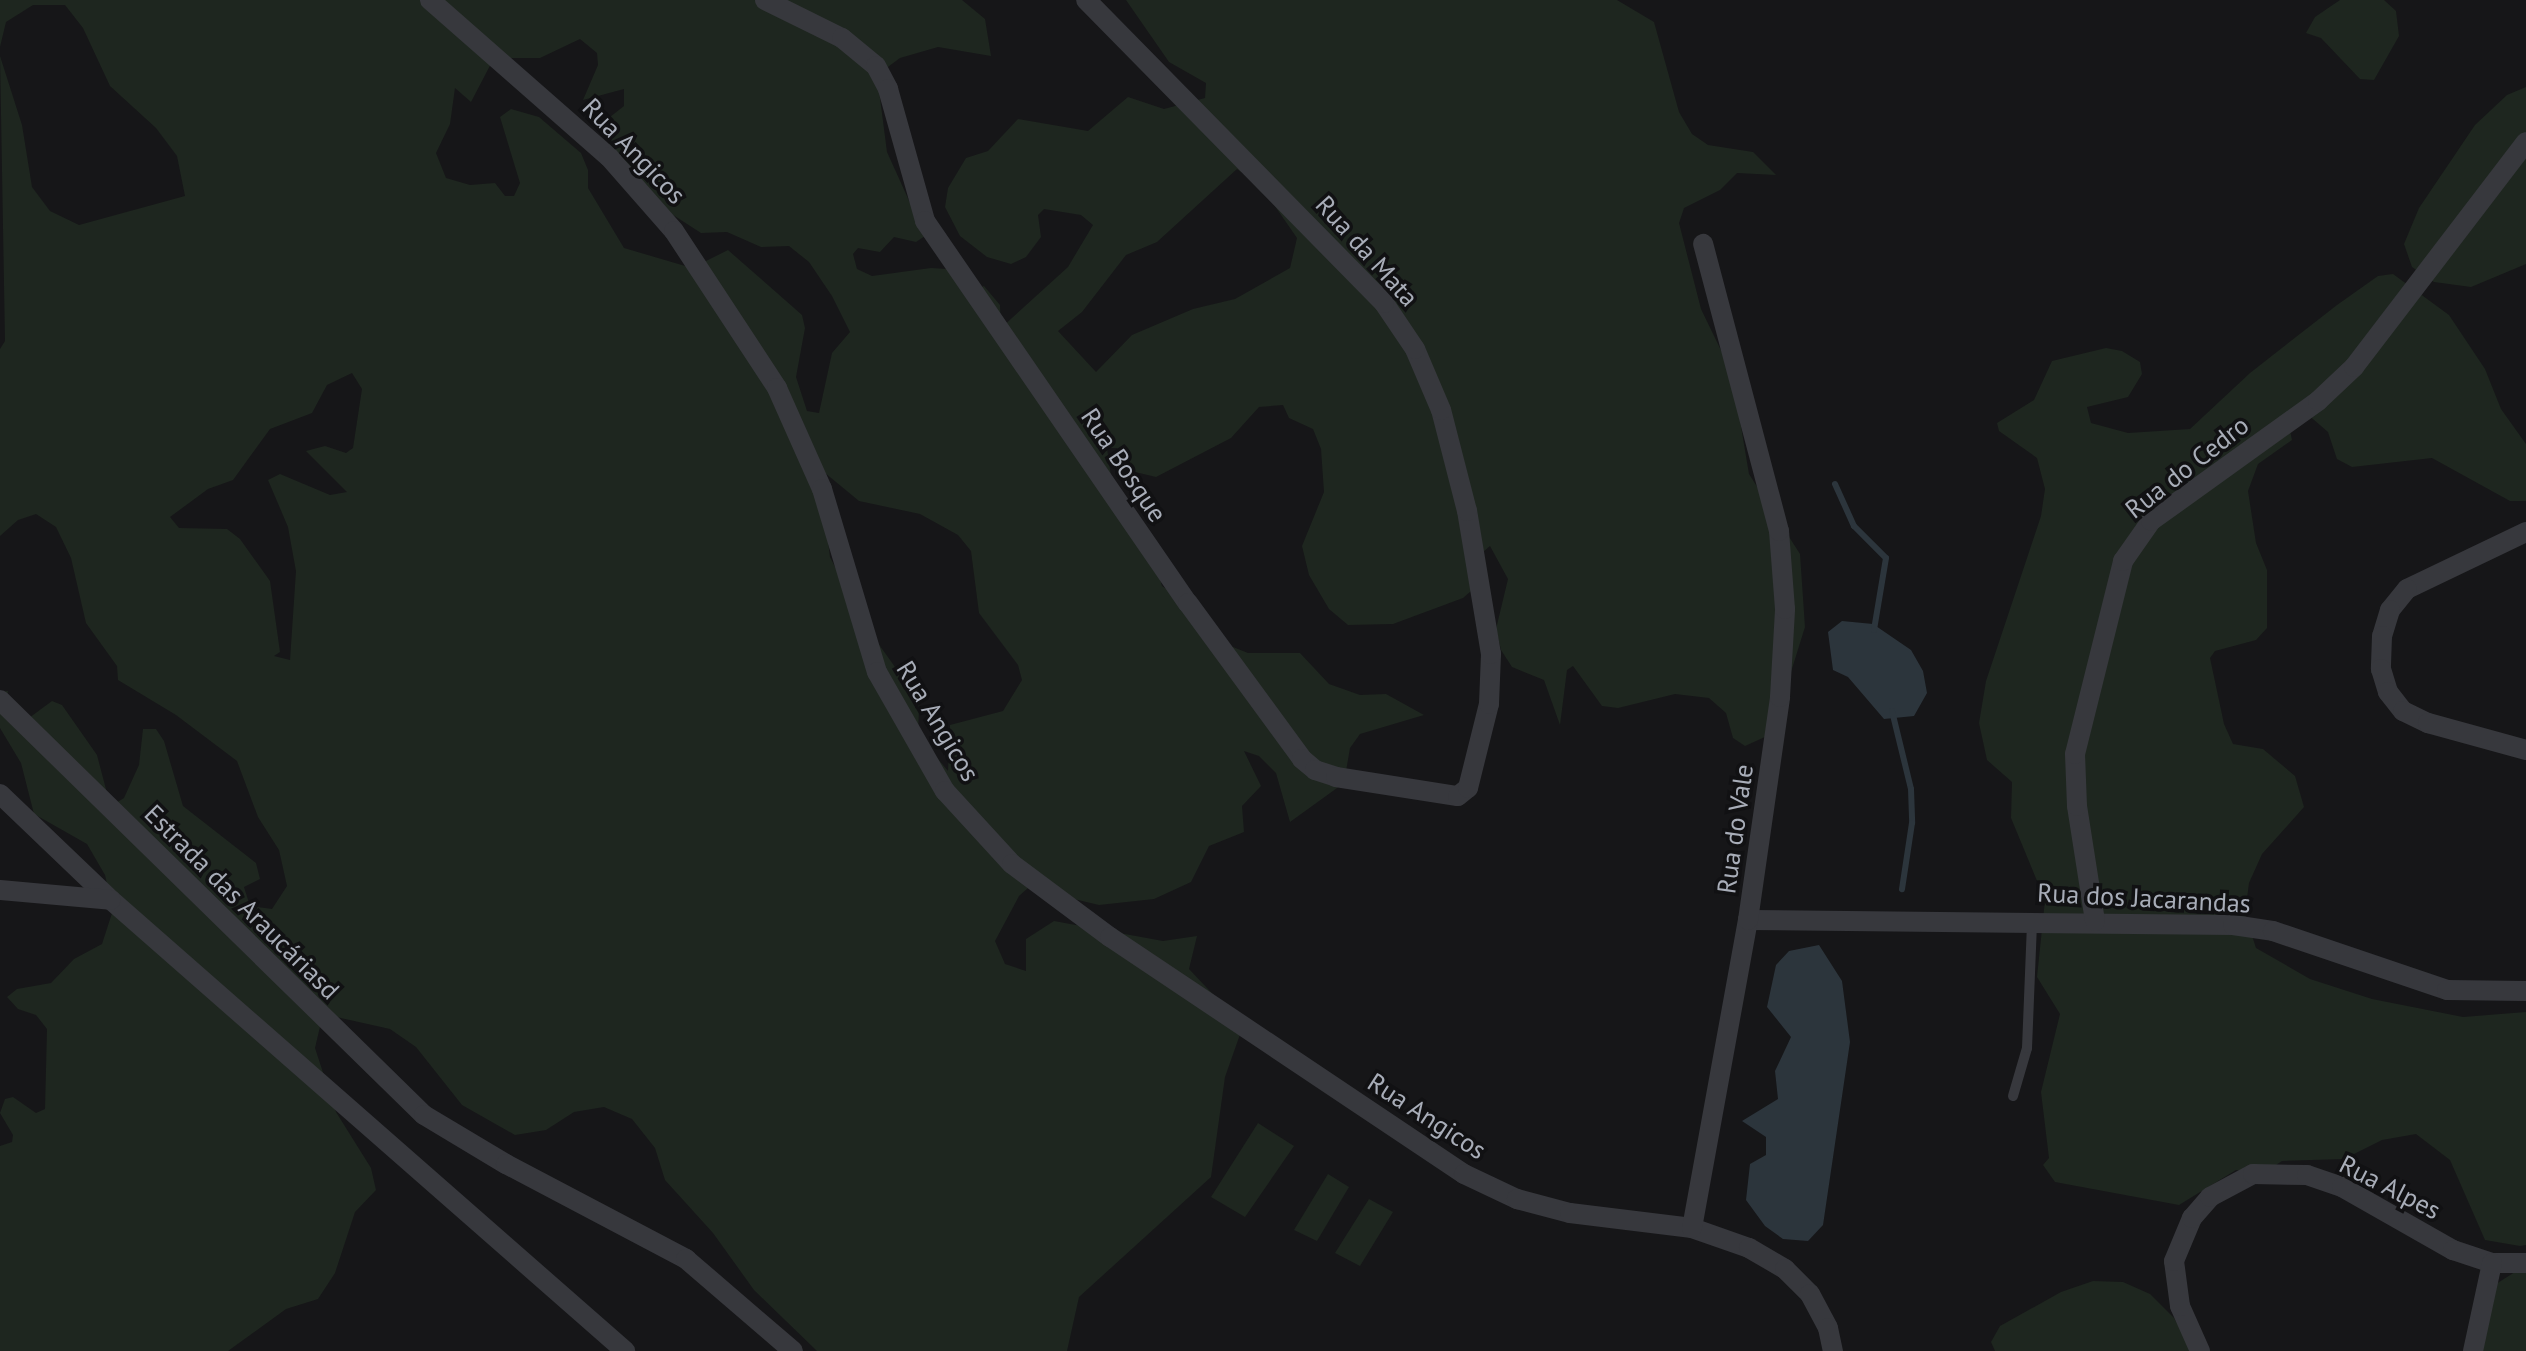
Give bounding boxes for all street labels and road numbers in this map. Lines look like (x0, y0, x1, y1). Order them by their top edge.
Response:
street label: Rua Angicos (576, 91, 692, 211)
street label: Rua da Mata (1309, 189, 1425, 313)
street label: Rua Bosque (1075, 402, 1173, 528)
street label: Rua do Cedro (2119, 409, 2255, 525)
street label: Rua Angicos (890, 655, 986, 787)
street label: Rua do Vale (1710, 762, 1760, 896)
street label: Estrada das Araucáriasd (138, 798, 346, 1006)
street label: Rua dos Jacarandas (2036, 877, 2252, 919)
street label: Rua Angicos (1362, 1066, 1492, 1166)
street label: Rua Alpes (2334, 1148, 2446, 1226)

